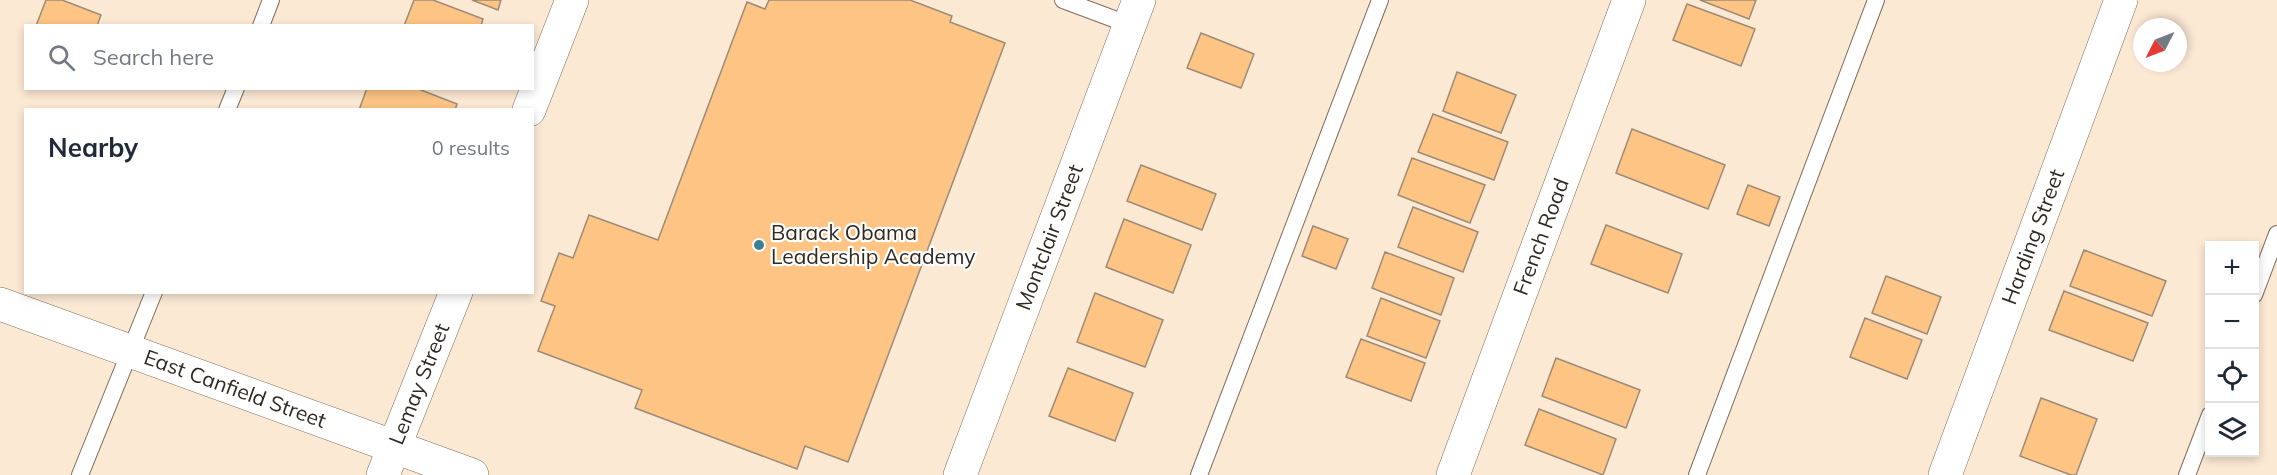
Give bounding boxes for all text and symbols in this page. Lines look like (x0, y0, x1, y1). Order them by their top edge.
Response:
north arrow (2133, 18, 2187, 72)
search box (24, 24, 534, 90)
icon: search (45, 41, 78, 74)
text: Search here (93, 43, 214, 71)
text: Nearby (48, 131, 138, 164)
text: 0 results (432, 135, 510, 160)
street label: Montclair Street (1009, 160, 1088, 314)
street label: Harding Street (1995, 165, 2069, 308)
street label: French Road (1507, 174, 1574, 298)
place label: Barack Obama Leadership Academy (771, 219, 975, 269)
marker: Barack Obama Leadership Academy (752, 238, 766, 252)
map controls (2205, 241, 2259, 457)
button: + (2205, 241, 2259, 295)
button: − (2205, 295, 2259, 349)
street label: Lemay Street (383, 319, 454, 448)
street label: East Canfield Street (141, 343, 330, 433)
button: locate (2205, 349, 2259, 403)
button: layers (2205, 403, 2259, 457)

